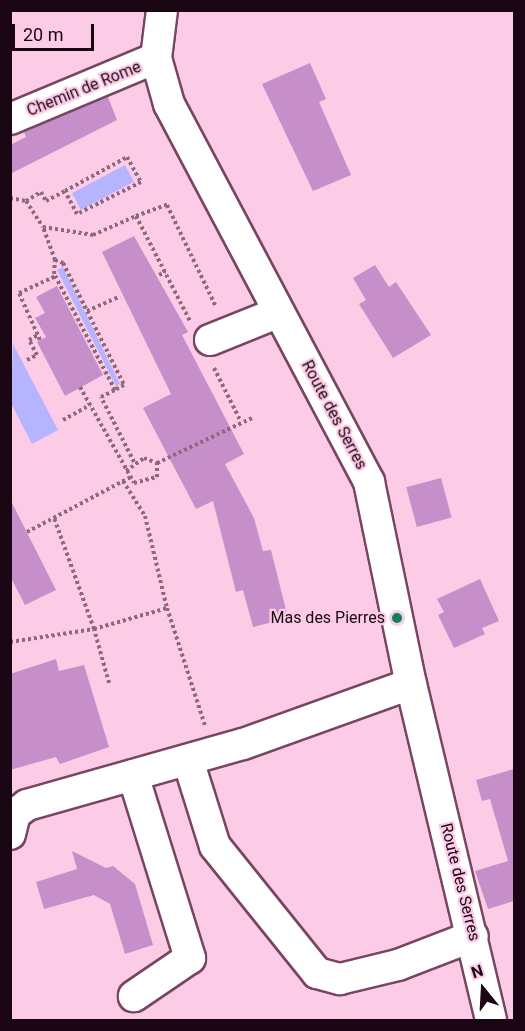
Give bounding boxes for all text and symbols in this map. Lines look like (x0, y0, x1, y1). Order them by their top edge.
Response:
scale bar (15, 12, 98, 50)
text: 20 m (23, 24, 63, 45)
street label: Chemin de Rome (24, 57, 144, 121)
street label: Route des Serres (297, 357, 371, 473)
place label: Mas des Pierres (270, 608, 385, 628)
marker: Mas des Pierres (390, 611, 404, 625)
street label: Route des Serres (436, 821, 484, 943)
north arrow (453, 959, 513, 1019)
text: N (469, 961, 486, 982)

